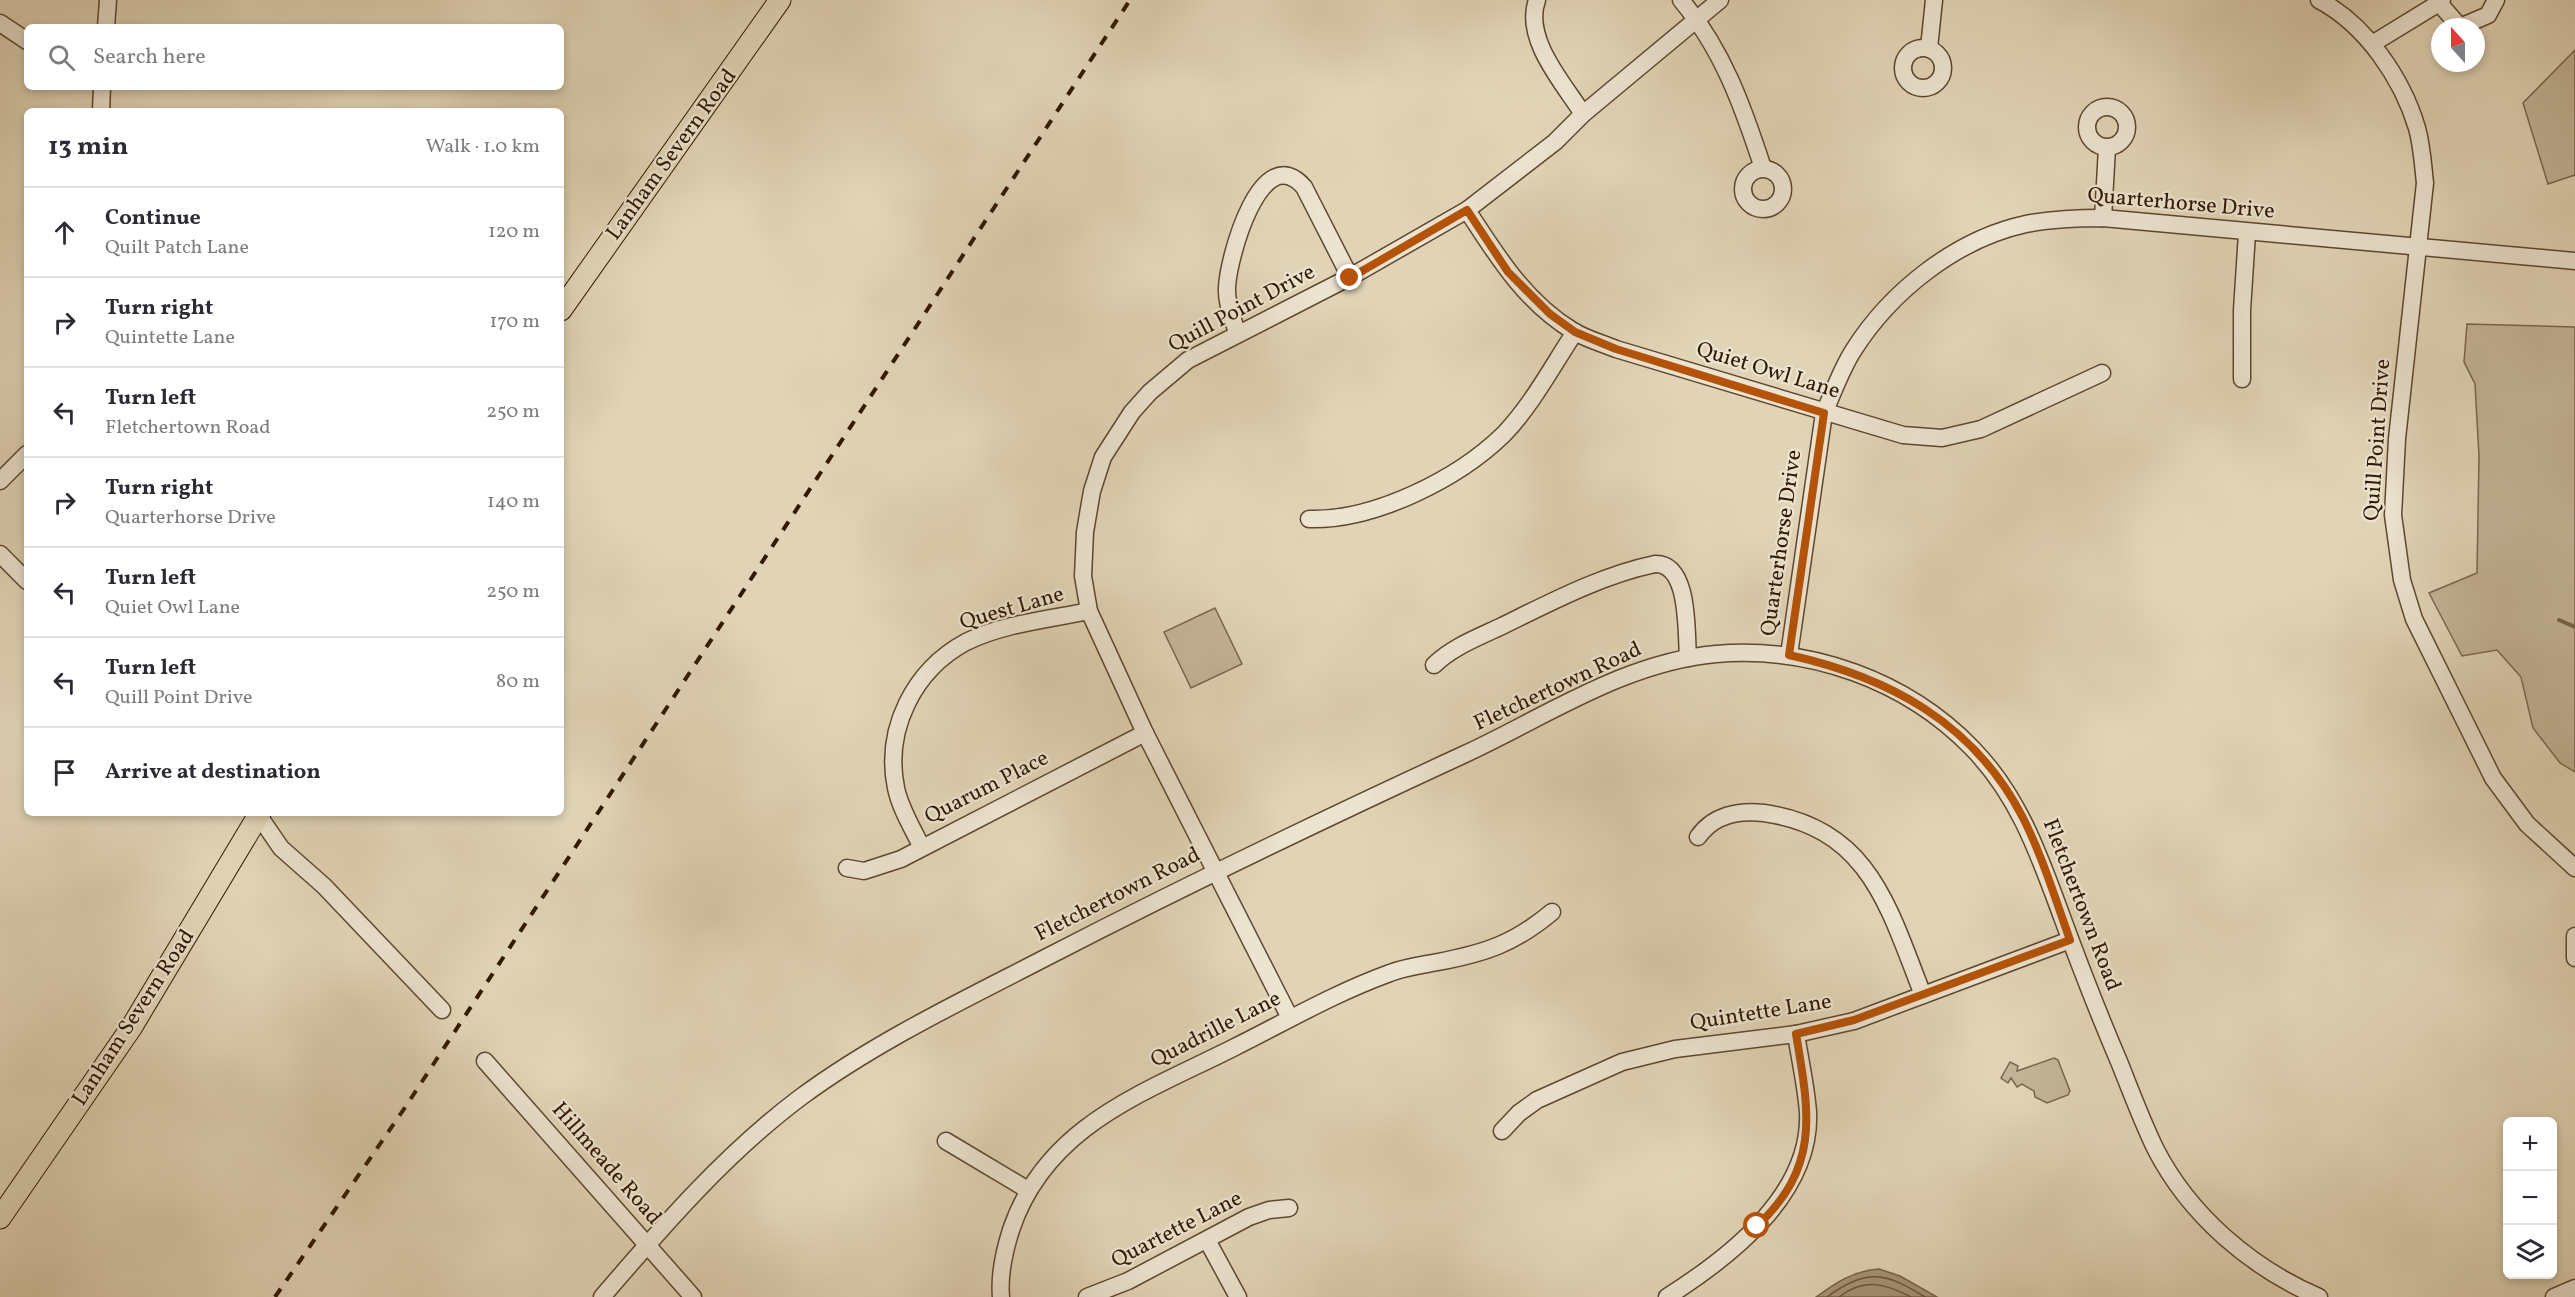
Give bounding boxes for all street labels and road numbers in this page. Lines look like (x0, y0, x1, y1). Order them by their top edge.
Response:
street label: Lanham Severn Road (599, 63, 745, 247)
street label: Quarterhorse Drive (2086, 180, 2276, 228)
street label: Quill Point Drive (1163, 257, 1321, 361)
street label: Quiet Owl Lane (1692, 334, 1844, 408)
street label: Quill Point Drive (2357, 358, 2399, 522)
street label: Quarterhorse Drive (1754, 448, 1810, 638)
street label: Quest Lane (956, 579, 1068, 639)
street label: Fletchertown Road (1469, 634, 1647, 740)
street label: Quarum Place (920, 743, 1054, 833)
street label: Fletchertown Road (2034, 814, 2128, 996)
street label: Fletchertown Road (1030, 840, 1206, 950)
street label: Lanham Severn Road (65, 924, 203, 1112)
street label: Quadrille Lane (1145, 984, 1287, 1076)
street label: Quintette Lane (1688, 987, 1834, 1039)
street label: Hillmeade Road (544, 1096, 668, 1232)
street label: Quartette Lane (1106, 1184, 1248, 1276)

